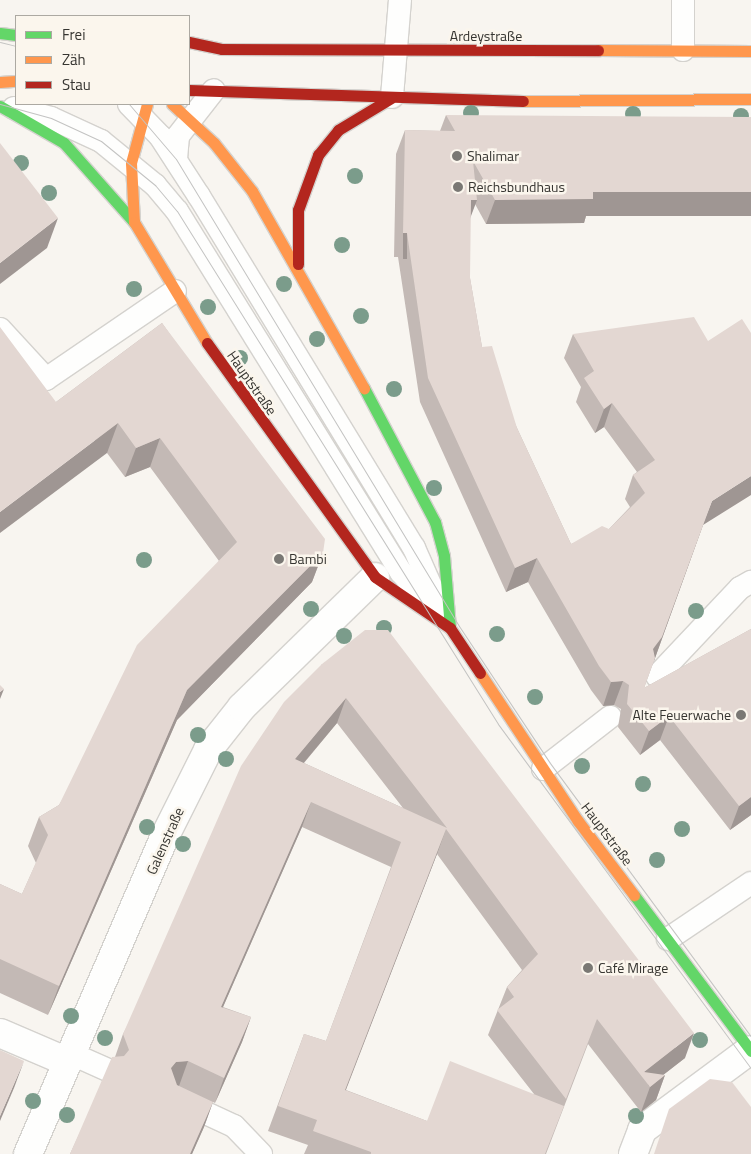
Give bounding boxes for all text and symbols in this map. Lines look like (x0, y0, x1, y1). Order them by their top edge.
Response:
legend (15, 15, 190, 105)
text: Frei (62, 23, 85, 46)
street label: Ardeystraße (450, 28, 522, 44)
text: Zäh (62, 48, 86, 71)
text: Stau (62, 73, 91, 96)
place label: Shalimar (467, 148, 519, 164)
marker: Shalimar (451, 150, 463, 162)
place label: Reichsbundhaus (468, 179, 565, 195)
marker: Reichsbundhaus (452, 181, 464, 193)
street label: Hauptstraße (224, 348, 280, 418)
place label: Bambi (289, 551, 327, 567)
marker: Bambi (273, 553, 285, 565)
place label: Alte Feuerwache (633, 707, 731, 723)
marker: Alte Feuerwache (735, 709, 747, 721)
street label: Hauptstraße (578, 799, 636, 869)
street label: Galenstraße (143, 805, 187, 877)
place label: Café Mirage (598, 960, 668, 976)
marker: Café Mirage (582, 962, 594, 974)

